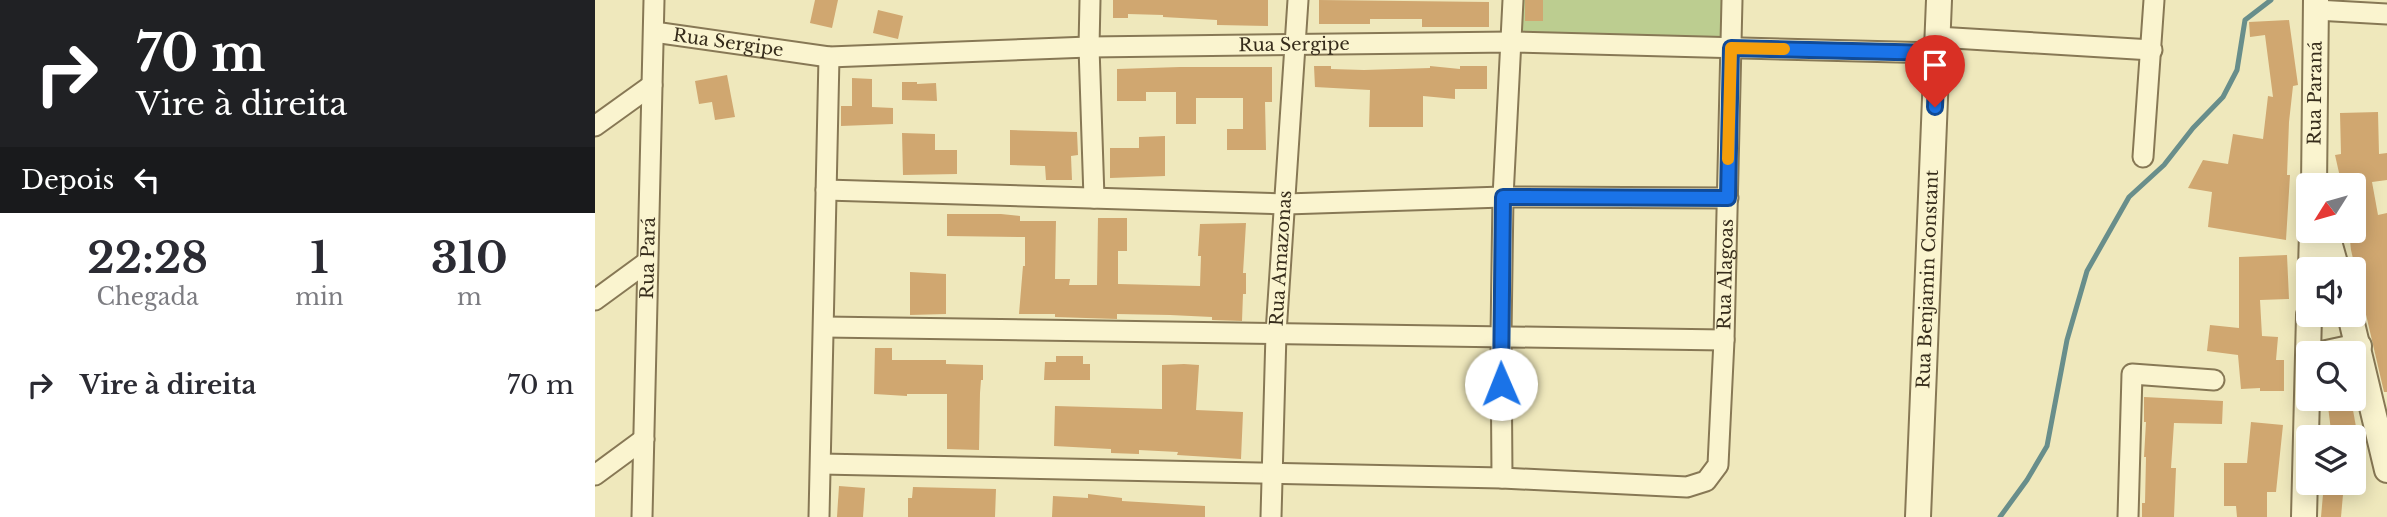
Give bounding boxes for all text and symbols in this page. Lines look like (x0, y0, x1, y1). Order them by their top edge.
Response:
text: 70 m (136, 23, 266, 84)
street label: Rua Sergipe (672, 24, 785, 61)
icon: right (21, 28, 112, 119)
street label: Rua Sergipe (1238, 33, 1350, 56)
pin (1905, 35, 1965, 107)
street label: Rua Paraná (2303, 41, 2327, 145)
icon: arrive (1916, 46, 1954, 84)
text: Vire à direita (136, 84, 347, 124)
icon: left (128, 161, 166, 199)
text: Depois (21, 164, 114, 196)
street label: Rua Benjamin Constant (1912, 169, 1943, 389)
north arrow (2296, 173, 2366, 243)
map controls (2296, 173, 2366, 495)
street label: Rua Amazonas (1265, 190, 1296, 327)
street label: Rua Pará (636, 217, 660, 299)
street label: Rua Alagoas (1713, 219, 1738, 330)
text: 22:28 (87, 232, 208, 284)
text: 1 (310, 232, 329, 284)
text: 310 (431, 232, 508, 284)
button: sound (2296, 257, 2366, 327)
text: Chegada (96, 283, 199, 311)
text: min (295, 283, 344, 311)
text: m (457, 283, 482, 311)
button: search (2296, 341, 2366, 411)
position arrow (1464, 347, 1538, 421)
icon: right (21, 366, 59, 404)
text: Vire à direita (80, 369, 256, 401)
text: 70 m (507, 369, 574, 401)
button: layers (2296, 425, 2366, 495)

